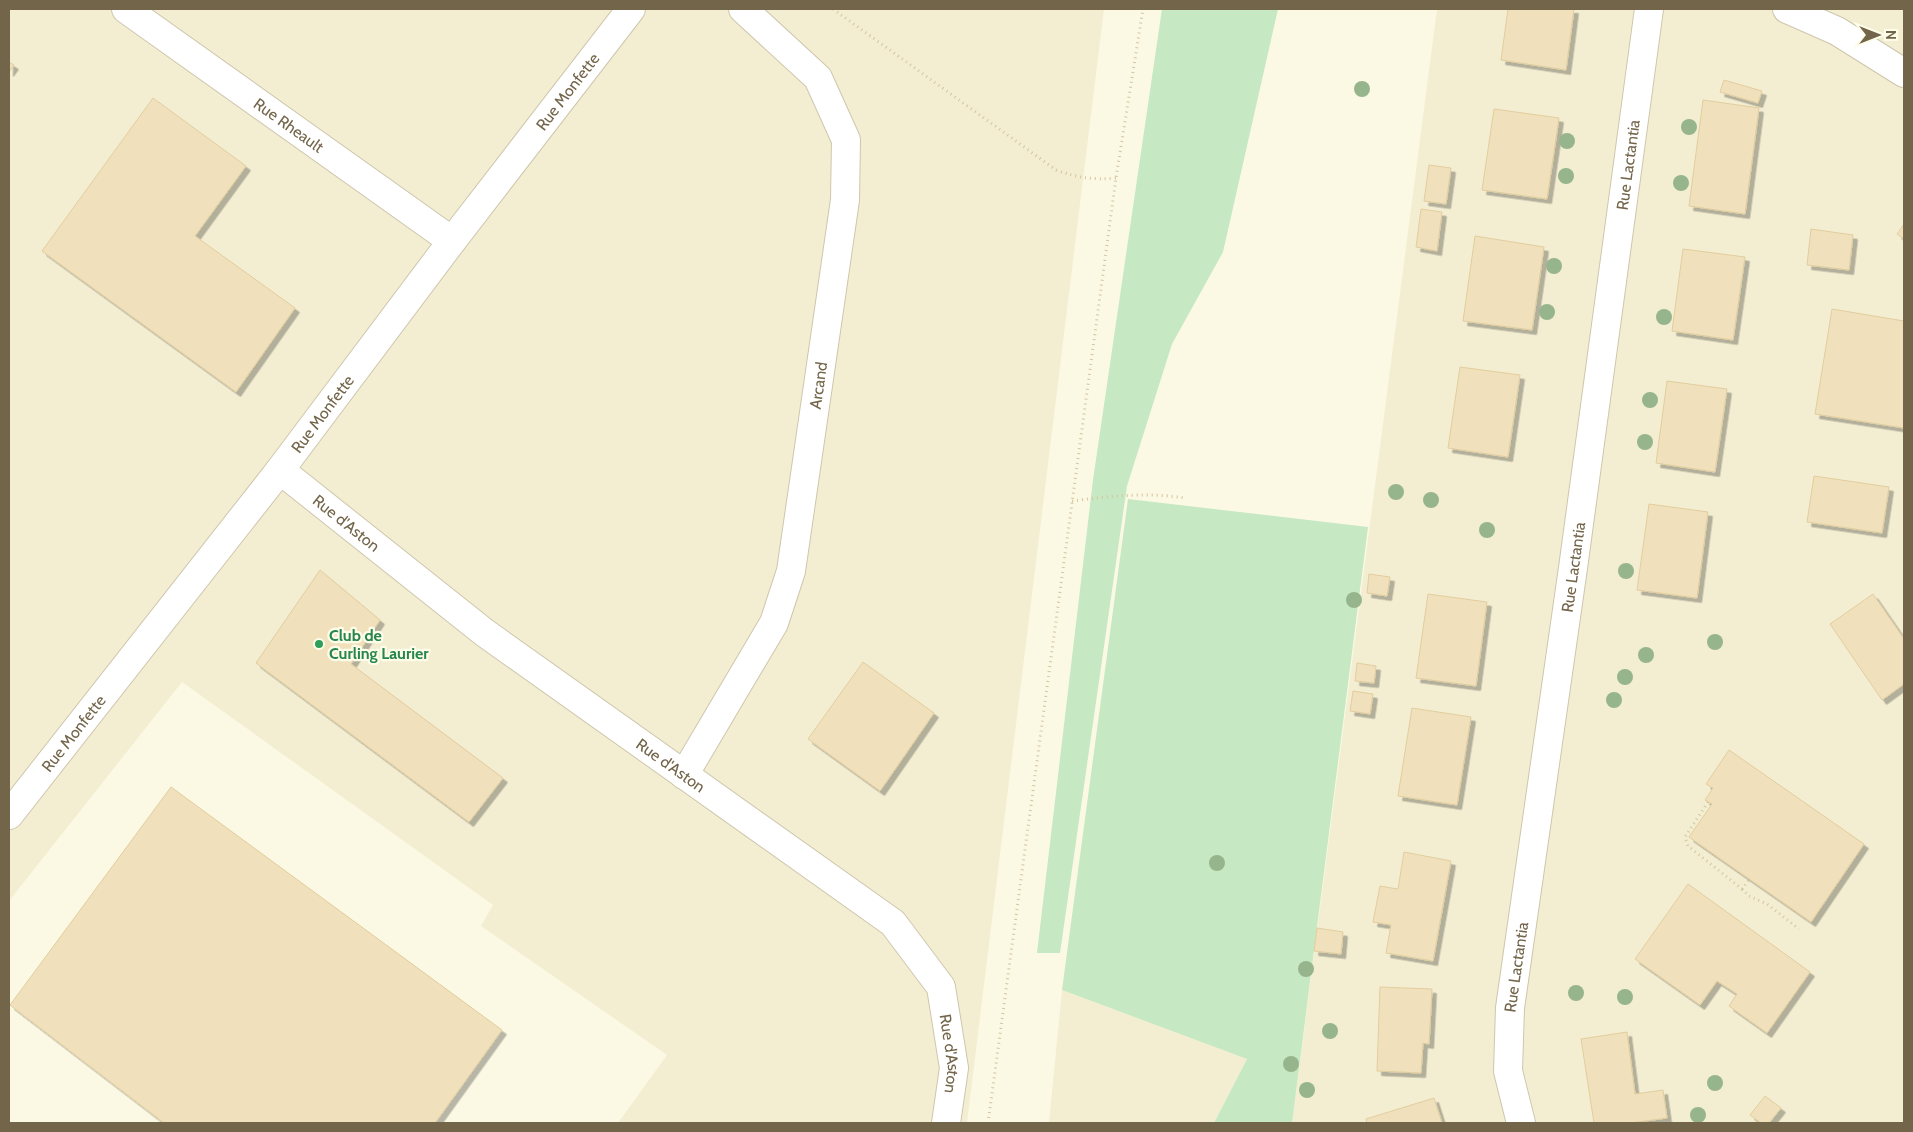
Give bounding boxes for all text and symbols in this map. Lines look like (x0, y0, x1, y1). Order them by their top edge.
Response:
north arrow (1853, 10, 1903, 60)
text: N (1882, 30, 1900, 40)
street label: Rue Monfette (532, 49, 603, 134)
street label: Rue Rheault (250, 94, 328, 157)
street label: Rue Lactantia (1612, 118, 1643, 211)
street label: Arcand (805, 360, 831, 410)
street label: Rue Monfette (287, 371, 358, 456)
street label: Rue d'Aston (309, 491, 384, 555)
street label: Rue Lactantia (1557, 520, 1589, 614)
place label: Club de Curling Laurier (329, 626, 429, 663)
marker: Club de Curling Laurier (313, 638, 325, 650)
street label: Rue Monfette (37, 691, 109, 775)
street label: Rue d'Aston (633, 734, 709, 796)
street label: Rue Lactantia (1500, 920, 1532, 1013)
street label: Rue d'Aston (936, 1013, 964, 1095)

